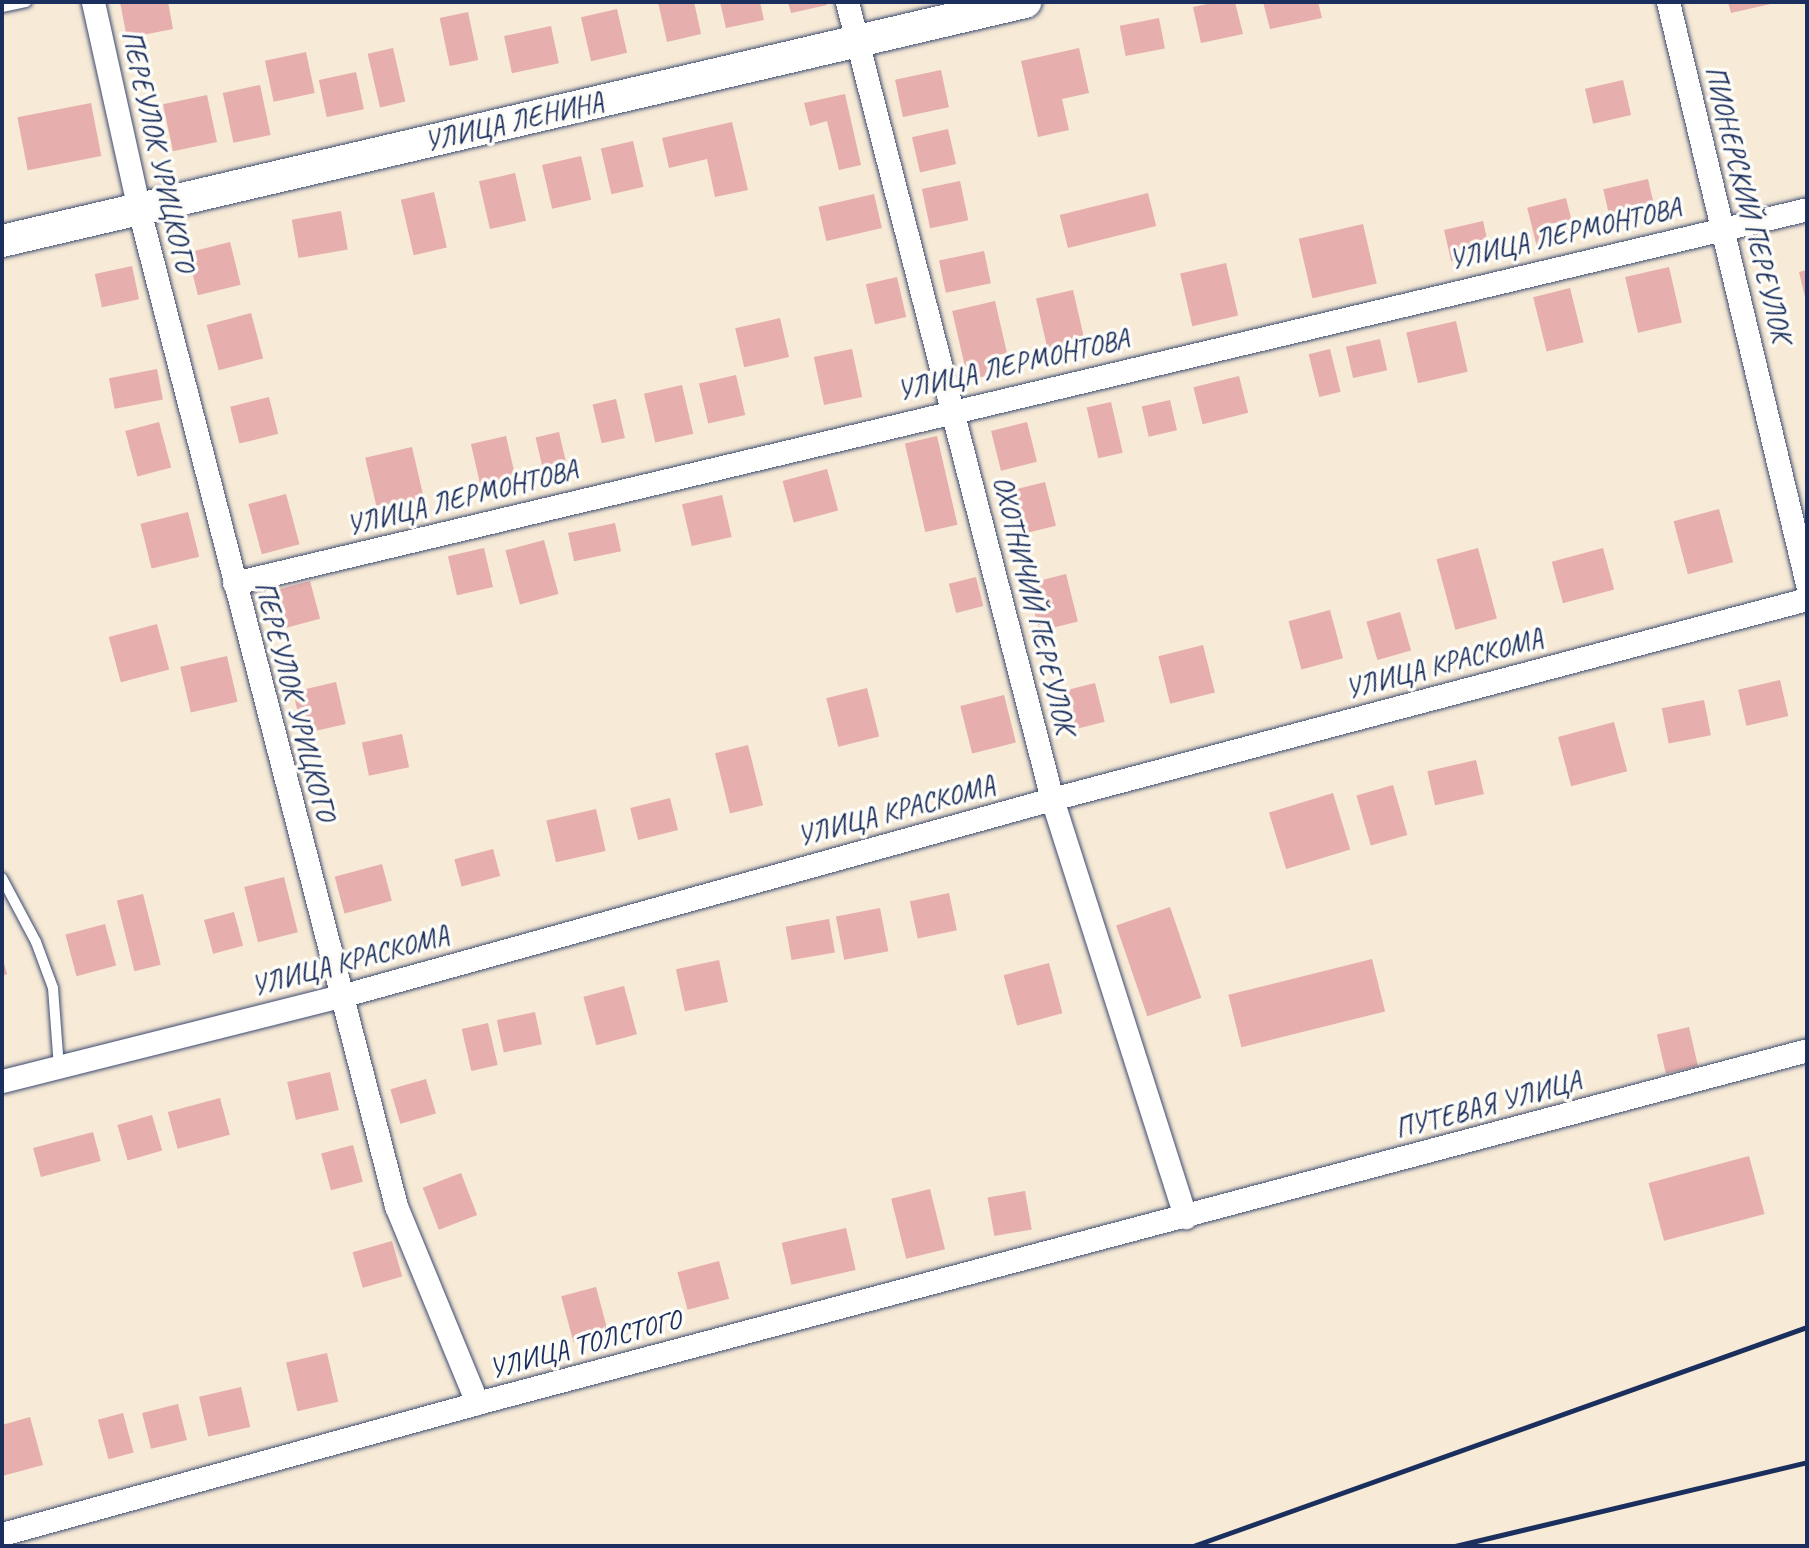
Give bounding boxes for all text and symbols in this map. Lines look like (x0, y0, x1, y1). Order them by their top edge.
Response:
street label: ПЕРЕУЛОК УРИЦКОГО (114, 28, 202, 274)
street label: ПИОНЕРСКИЙ ПЕРЕУЛОК (1697, 62, 1799, 346)
street label: УЛИЦА ЛЕНИНА (421, 85, 607, 159)
street label: УЛИЦА ЛЕРМОНТОВА (1445, 191, 1685, 277)
street label: УЛИЦА ЛЕРМОНТОВА (893, 322, 1133, 408)
street label: УЛИЦА ЛЕРМОНТОВА (343, 453, 581, 543)
street label: ОХОТНИЧИЙ ПЕРЕУЛОК (986, 473, 1082, 737)
street label: ПЕРЕУЛОК УРИЦКОГО (247, 579, 343, 823)
street label: УЛИЦА КРАСКОМА (1341, 621, 1547, 707)
street label: УЛИЦА КРАСКОМА (793, 768, 999, 854)
street label: УЛИЦА КРАСКОМА (247, 918, 453, 1004)
street label: ПУТЕВАЯ УЛИЦА (1392, 1064, 1584, 1146)
street label: УЛИЦА ТОЛСТОГО (485, 1302, 685, 1386)

